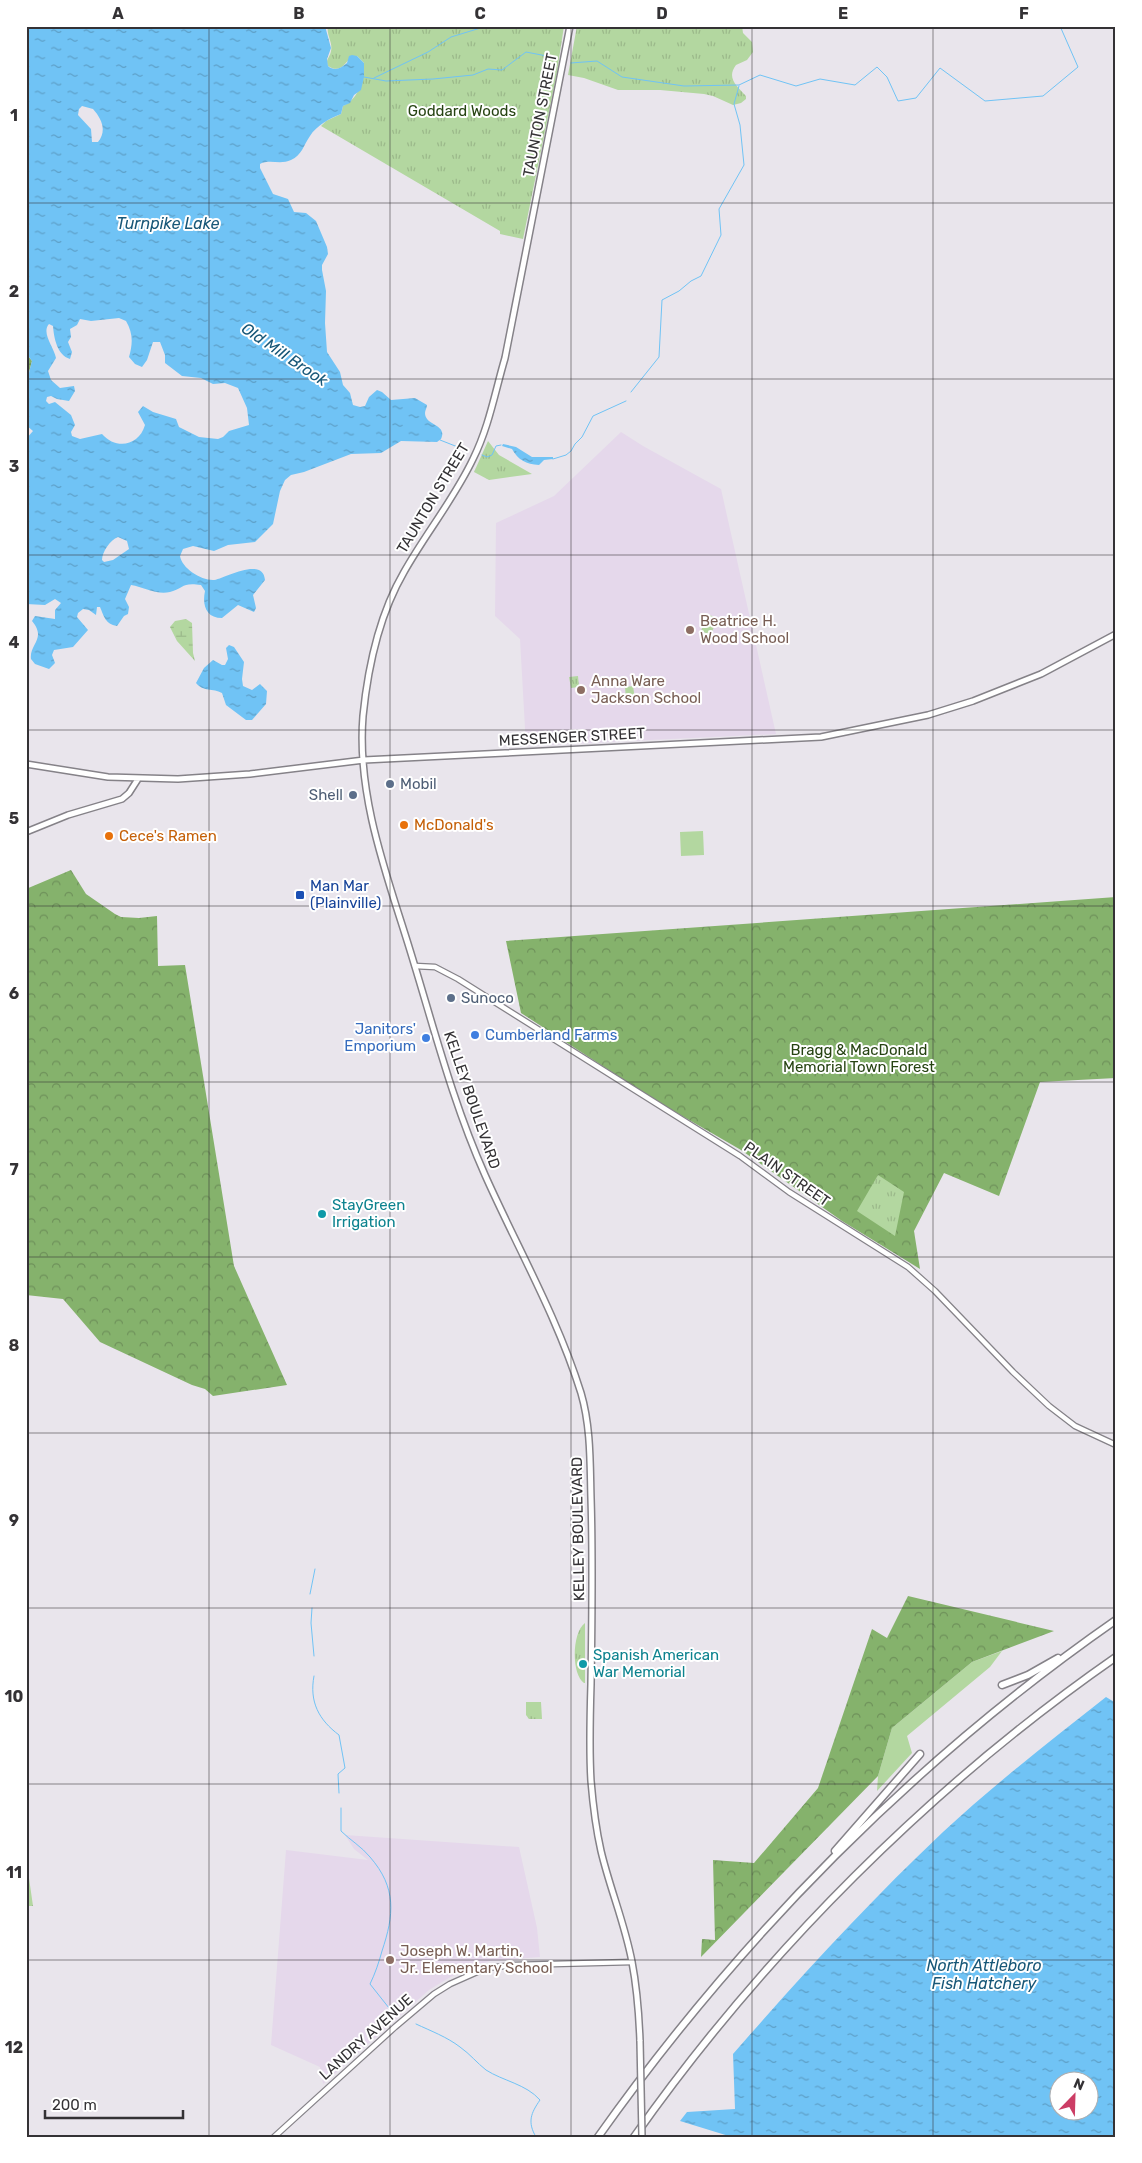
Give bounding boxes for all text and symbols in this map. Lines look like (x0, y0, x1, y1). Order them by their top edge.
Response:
text: A (112, 4, 124, 23)
text: B (293, 4, 305, 23)
text: C (474, 4, 486, 23)
text: D (656, 4, 668, 23)
text: E (838, 4, 848, 23)
text: F (1019, 4, 1029, 23)
street label: TAUNTON STREET (519, 51, 561, 178)
park label: Goddard Woods (408, 102, 517, 120)
text: 1 (10, 106, 18, 125)
water label: Turnpike Lake (117, 214, 220, 233)
text: 2 (9, 282, 19, 301)
water label: Old Mill Brook (238, 319, 332, 391)
street label: TAUNTON STREET (393, 439, 473, 556)
text: 3 (9, 457, 19, 476)
place label: Beatrice H. Wood School (700, 612, 789, 647)
marker: Beatrice H. Wood School (684, 624, 696, 636)
text: 4 (9, 633, 20, 652)
place label: Anna Ware Jackson School (591, 672, 701, 707)
marker: Anna Ware Jackson School (575, 684, 587, 696)
street label: MESSENGER STREET (498, 724, 646, 750)
place label: Mobil (400, 775, 437, 793)
marker: Mobil (384, 778, 396, 790)
place label: Shell (309, 786, 343, 804)
marker: Shell (347, 789, 359, 801)
text: 5 (9, 809, 19, 828)
place label: McDonald's (414, 816, 494, 834)
marker: McDonald's (398, 819, 410, 831)
place label: Cece's Ramen (119, 827, 217, 845)
marker: Cece's Ramen (103, 830, 115, 842)
place label: Man Mar (Plainville) (310, 877, 381, 912)
marker: Man Mar (Plainville) (294, 889, 306, 901)
text: 6 (9, 984, 19, 1003)
place label: Sunoco (461, 989, 514, 1007)
marker: Sunoco (445, 992, 457, 1004)
place label: Janitors' Emporium (344, 1020, 416, 1055)
place label: Cumberland Farms (485, 1026, 618, 1044)
street label: KELLEY BOULEVARD (440, 1029, 504, 1171)
marker: Cumberland Farms (469, 1029, 481, 1041)
marker: Janitors' Emporium (420, 1032, 432, 1044)
park label: Bragg & MacDonald Memorial Town Forest (783, 1041, 935, 1076)
street label: PLAIN STREET (741, 1138, 834, 1210)
text: 7 (9, 1160, 19, 1179)
place label: StayGreen Irrigation (332, 1196, 405, 1231)
marker: StayGreen Irrigation (316, 1208, 328, 1220)
text: 8 (9, 1336, 20, 1355)
street label: KELLEY BOULEVARD (568, 1457, 588, 1601)
text: 9 (9, 1511, 19, 1530)
place label: Spanish American War Memorial (593, 1646, 719, 1681)
marker: Spanish American War Memorial (577, 1658, 589, 1670)
text: 10 (5, 1687, 24, 1706)
text: 11 (6, 1863, 22, 1882)
place label: Joseph W. Martin, Jr. Elementary School (400, 1942, 553, 1977)
marker: Joseph W. Martin, Jr. Elementary School (384, 1954, 396, 1966)
water label: North Attleboro Fish Hatchery (926, 1956, 1042, 1993)
street label: LANDRY AVENUE (316, 1990, 416, 2084)
text: 12 (5, 2038, 23, 2057)
north arrow (1050, 2070, 1100, 2120)
text: N (1071, 2075, 1087, 2094)
scale bar (45, 2088, 182, 2120)
text: 200 m (52, 2096, 97, 2114)

